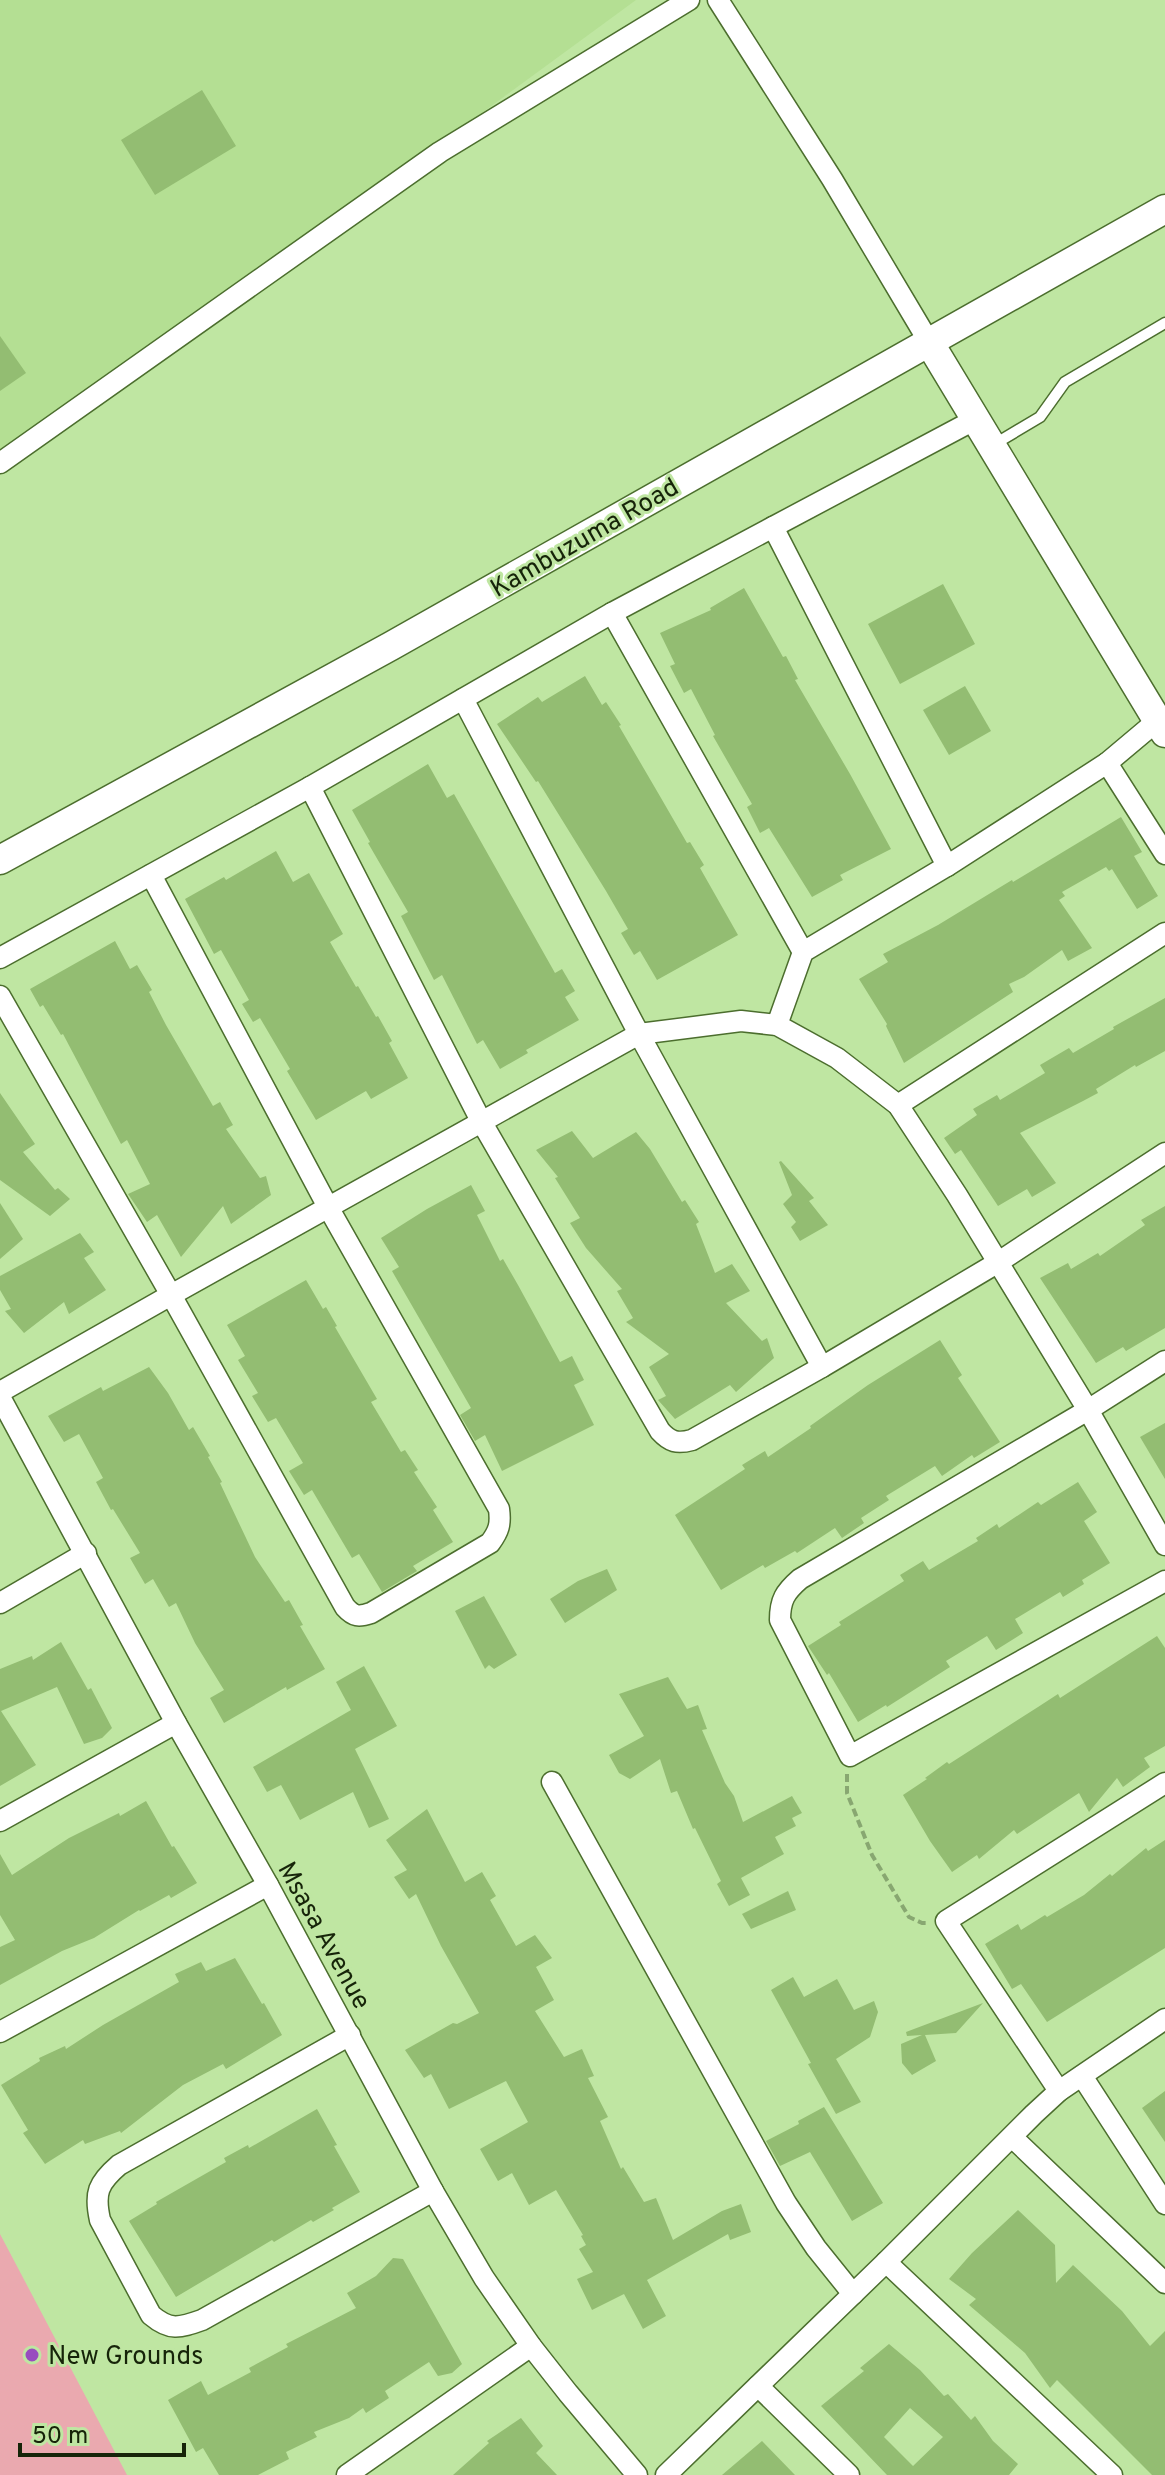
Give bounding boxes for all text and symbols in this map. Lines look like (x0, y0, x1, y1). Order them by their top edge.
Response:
street label: Kambuzuma Road (485, 472, 685, 606)
street label: Msasa Avenue (269, 1857, 377, 2016)
place label: New Grounds (48, 2341, 203, 2374)
marker: New Grounds (23, 2346, 41, 2364)
scale bar (20, 2407, 184, 2457)
text: 50 m (32, 2422, 88, 2452)

